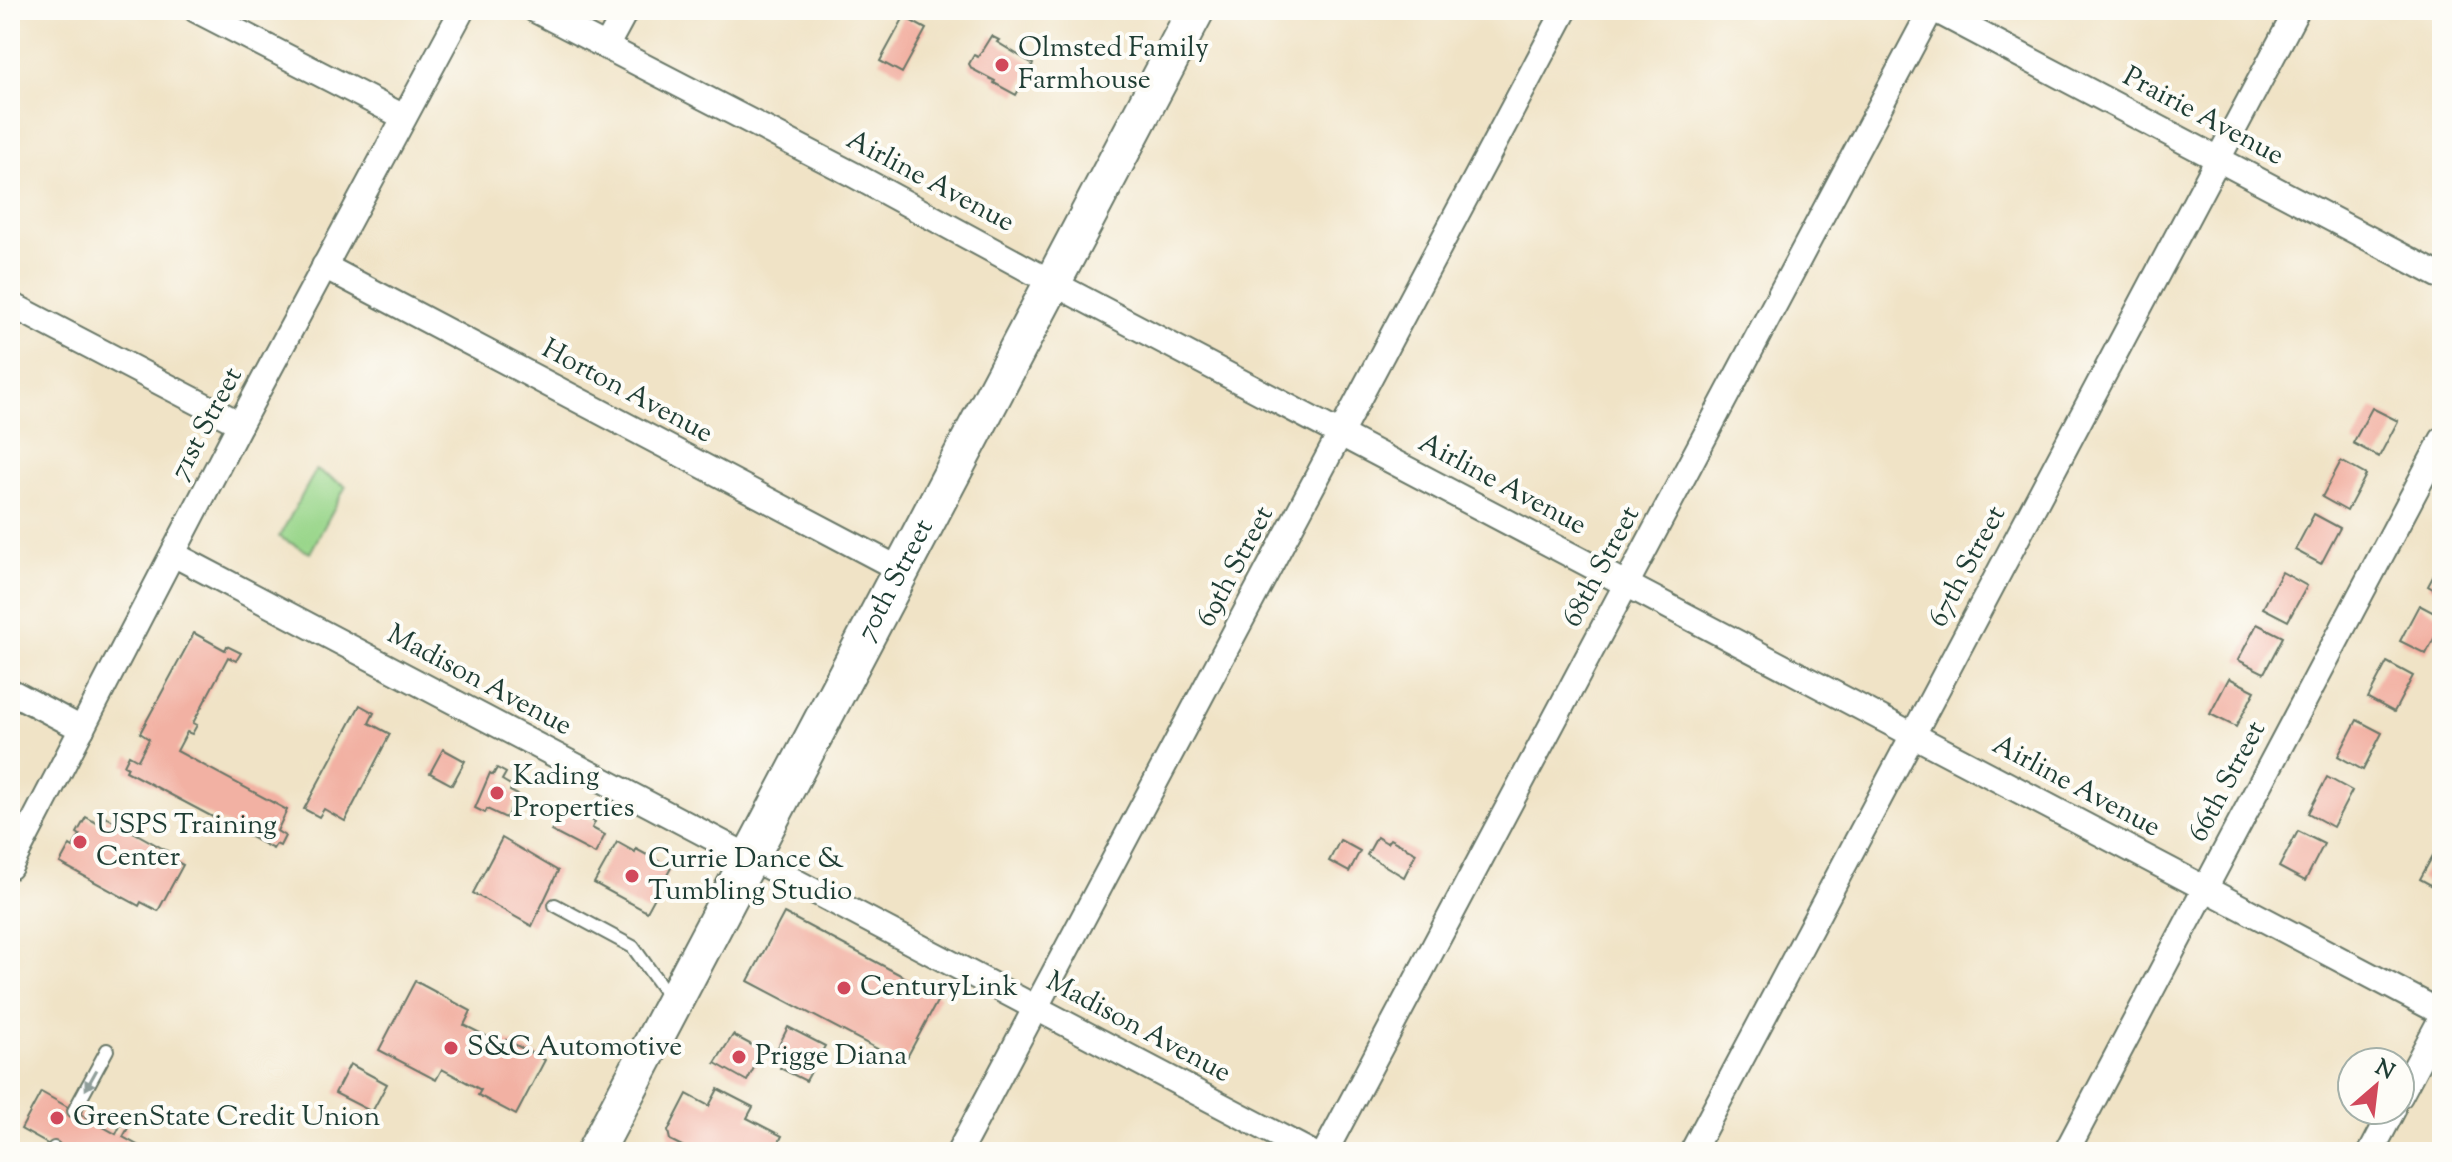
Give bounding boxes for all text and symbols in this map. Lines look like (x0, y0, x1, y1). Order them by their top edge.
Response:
place label: Olmsted Family Farmhouse (1018, 29, 1209, 101)
marker: Olmsted Family Farmhouse (993, 56, 1011, 74)
street label: Prairie Avenue (2115, 58, 2291, 176)
street label: Airline Avenue (839, 121, 1021, 243)
street label: Horton Avenue (534, 330, 720, 454)
street label: 71st Street (161, 360, 254, 487)
street label: Airline Avenue (1411, 424, 1593, 546)
street label: 69th Street (1187, 499, 1285, 635)
street label: 68th Street (1553, 499, 1651, 635)
street label: 67th Street (1919, 499, 2017, 635)
street label: 70th Street (847, 512, 945, 648)
street label: Madison Avenue (379, 615, 579, 747)
street label: 66th Street (2179, 714, 2277, 850)
street label: Airline Avenue (1985, 726, 2167, 848)
place label: Kading Properties (513, 757, 634, 829)
marker: Kading Properties (488, 784, 506, 802)
place label: USPS Training Center (96, 806, 277, 878)
marker: USPS Training Center (71, 833, 89, 851)
place label: Currie Dance & Tumbling Studio (648, 840, 852, 912)
marker: Currie Dance & Tumbling Studio (623, 867, 641, 885)
street label: Madison Avenue (1038, 962, 1238, 1094)
place label: CenturyLink (860, 968, 1018, 1008)
marker: CenturyLink (835, 979, 853, 997)
place label: S&C Automotive (467, 1028, 682, 1068)
place label: Prigge Diana (755, 1037, 907, 1077)
marker: S&C Automotive (442, 1039, 460, 1057)
north arrow (2336, 1046, 2416, 1126)
marker: Prigge Diana (730, 1048, 748, 1066)
text: N (2369, 1053, 2400, 1089)
one-way arrow (84, 1069, 98, 1091)
place label: GreenState Credit Union (73, 1098, 380, 1138)
marker: GreenState Credit Union (48, 1109, 66, 1127)

